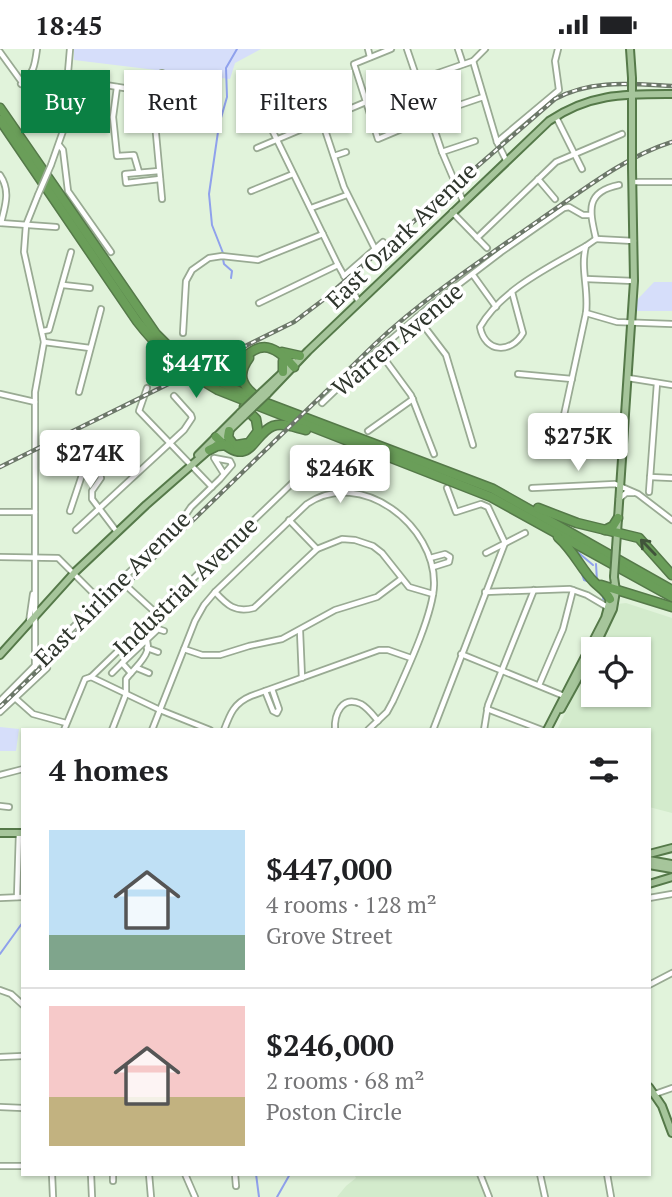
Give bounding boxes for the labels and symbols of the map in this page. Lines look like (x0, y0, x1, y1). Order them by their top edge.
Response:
street label: East Ozark Avenue (319, 155, 483, 315)
street label: Warren Avenue (325, 275, 469, 403)
pin: $447K (147, 341, 245, 400)
pin: $275K (529, 413, 627, 473)
pin: $274K (41, 431, 139, 490)
pin: $246K (291, 445, 389, 505)
street label: East Airline Avenue (27, 503, 197, 673)
street label: Industrial Avenue (106, 509, 264, 663)
one-way arrow (639, 539, 656, 556)

